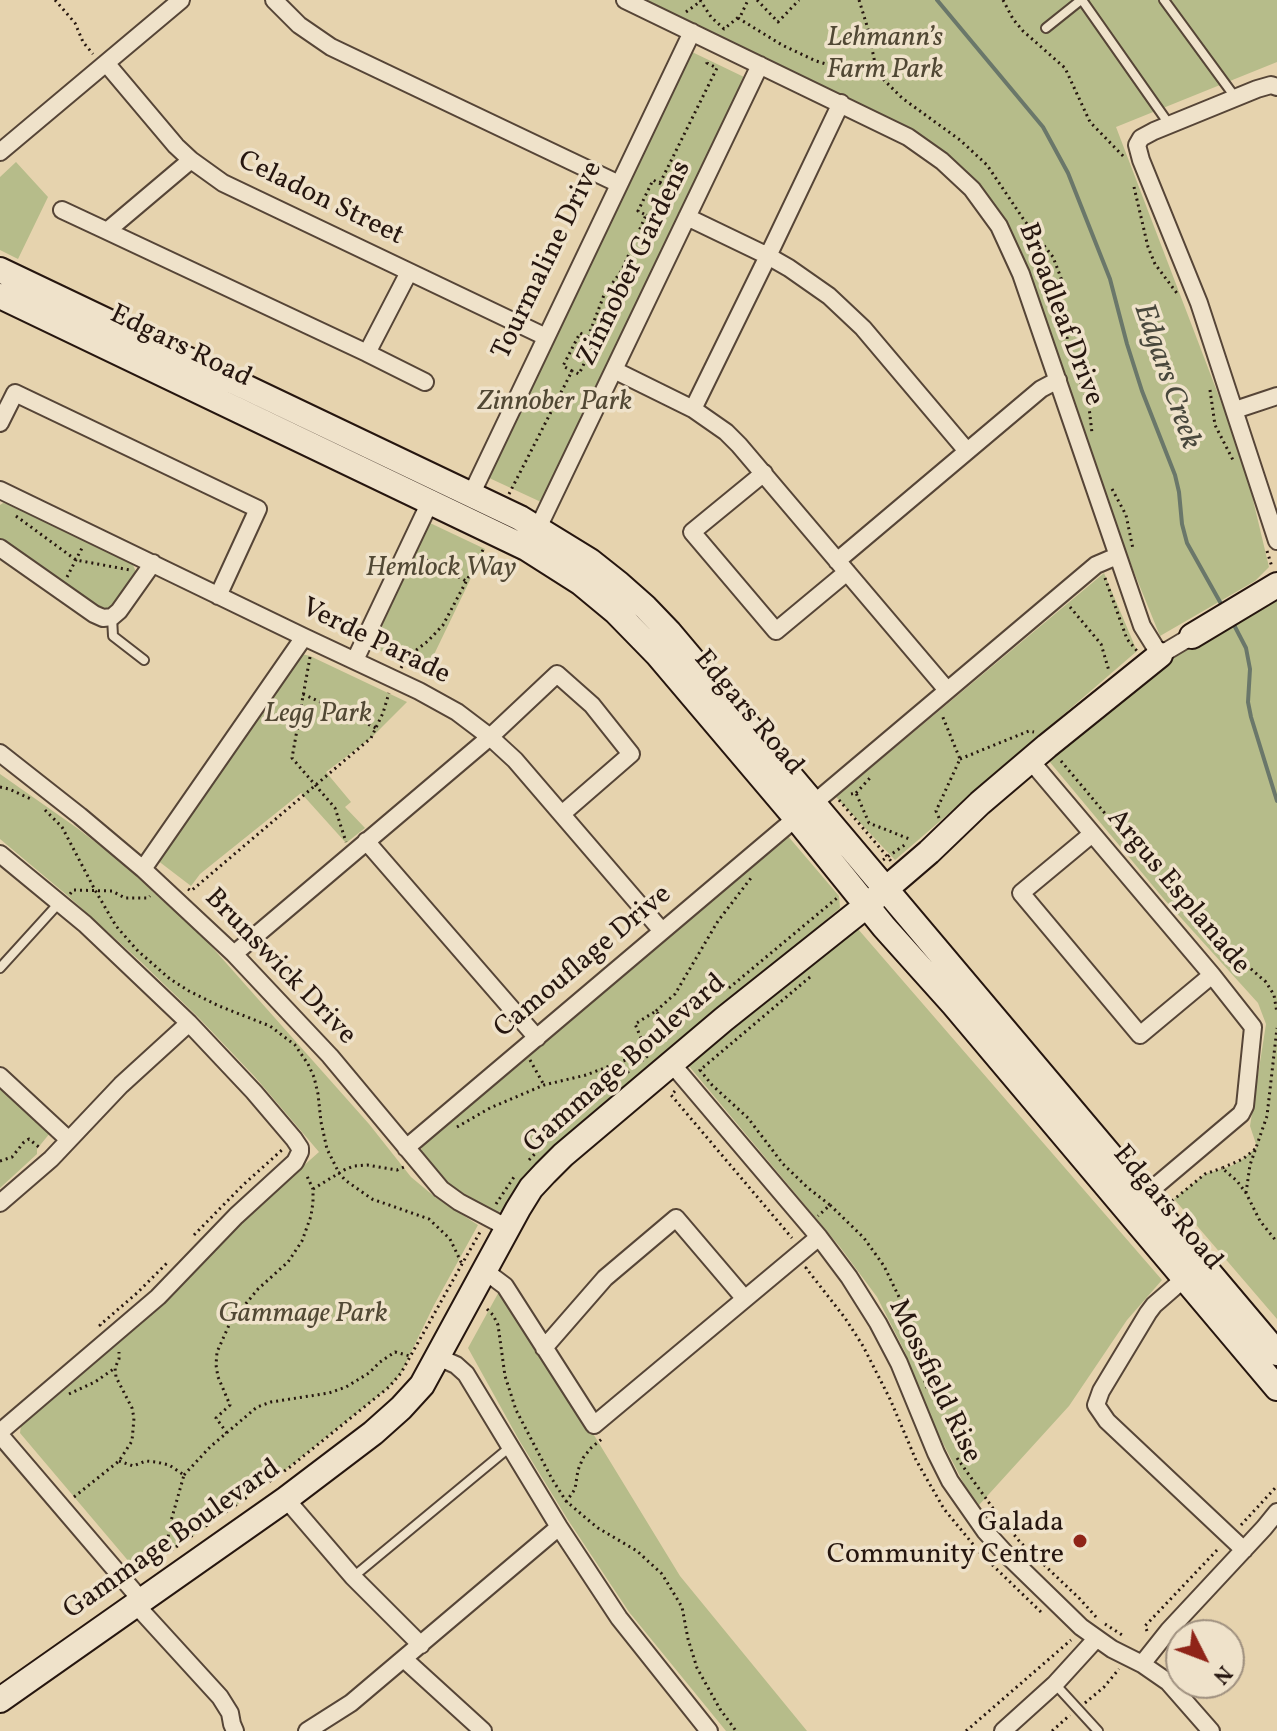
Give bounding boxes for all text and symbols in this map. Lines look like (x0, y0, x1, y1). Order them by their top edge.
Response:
park label: Lehmann’s Farm Park (826, 23, 944, 89)
street label: Celadon Street (232, 145, 408, 255)
street label: Tourmaline Drive (486, 156, 612, 366)
street label: Zinnober Gardens (572, 156, 700, 372)
street label: Broadleaf Drive (1009, 219, 1109, 411)
street label: Edgars Road (104, 299, 256, 397)
water label: Edgars Creek (1123, 299, 1207, 455)
park label: Zinnober Park (478, 387, 632, 421)
park label: Hemlock Way (365, 553, 517, 587)
street label: Verde Parade (295, 593, 455, 693)
street label: Edgars Road (685, 644, 809, 784)
park label: Legg Park (264, 699, 372, 733)
street label: Argus Esplanade (1098, 803, 1256, 983)
street label: Camouflage Drive (489, 879, 679, 1047)
street label: Brunswick Drive (196, 883, 362, 1053)
street label: Gammage Boulevard (518, 968, 734, 1162)
street label: Edgars Road (1104, 1139, 1228, 1279)
street label: Mossfield Rise (879, 1295, 987, 1469)
park label: Gammage Park (218, 1299, 388, 1333)
street label: Gammage Boulevard (58, 1454, 288, 1628)
place label: Galada Community Centre (827, 1508, 1064, 1574)
marker: Galada Community Centre (1071, 1532, 1089, 1550)
north arrow (1165, 1619, 1245, 1699)
text: N (1205, 1658, 1239, 1690)

